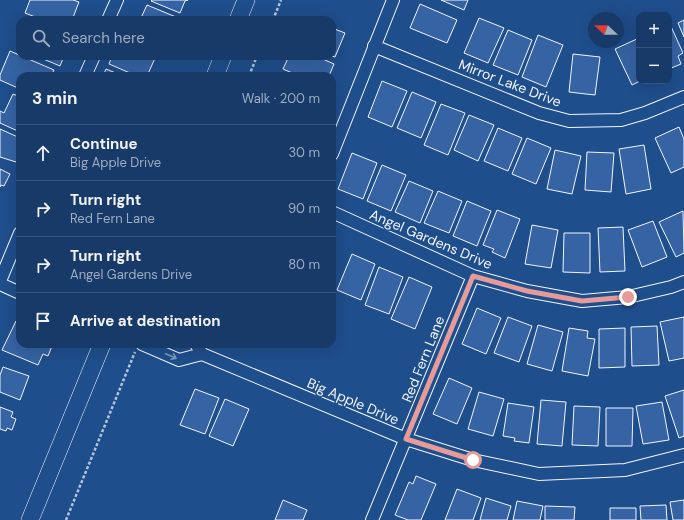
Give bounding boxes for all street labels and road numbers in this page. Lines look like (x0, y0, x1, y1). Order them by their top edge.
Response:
street label: Mirror Lake Drive (456, 55, 564, 111)
street label: Angel Gardens Drive (367, 205, 495, 273)
street label: Red Fern Lane (398, 313, 448, 405)
street label: Big Apple Drive (304, 374, 402, 428)

